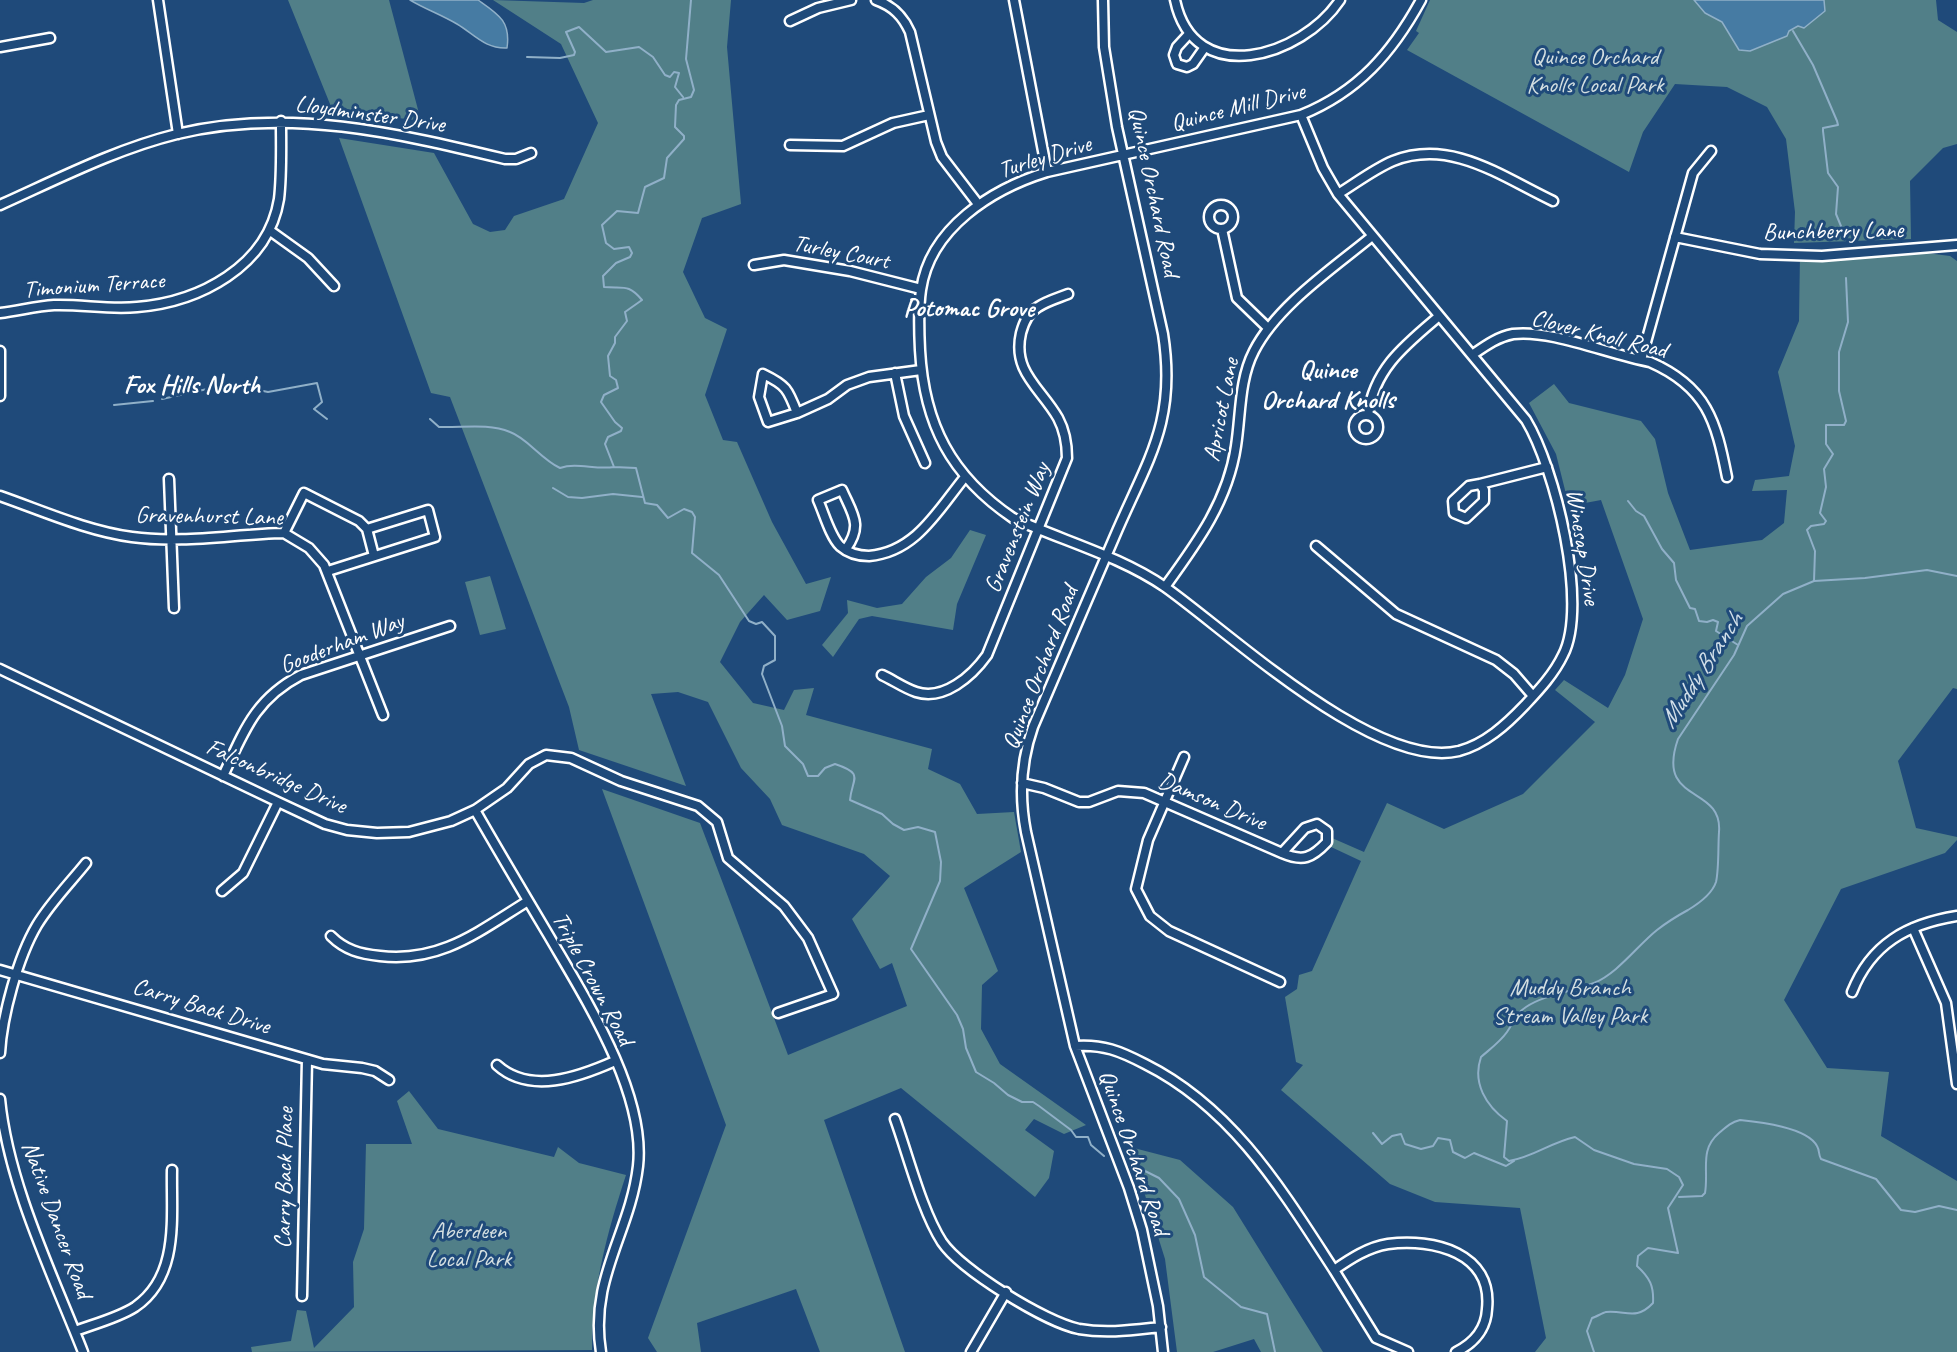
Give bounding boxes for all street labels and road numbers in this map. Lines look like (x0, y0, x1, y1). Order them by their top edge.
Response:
street label: Quince Mill Drive (1168, 77, 1308, 139)
street label: Lloydminster Drive (293, 90, 447, 140)
street label: Quince Orchard Road (1121, 105, 1185, 279)
street label: Turley Drive (995, 130, 1095, 186)
street label: Bunchberry Lane (1763, 216, 1903, 248)
street label: Turley Court (790, 230, 892, 276)
street label: Timonium Terrace (23, 267, 165, 305)
street label: Clover Knoll Road (1528, 304, 1670, 366)
street label: Apricot Lane (1198, 356, 1246, 464)
street label: Gravenstein Way (979, 459, 1057, 597)
street label: Winesap Drive (1559, 487, 1605, 607)
street label: Gravenhurst Lane (135, 501, 283, 533)
street label: Quince Orchard Road (997, 582, 1085, 754)
street label: Gooderham Way (276, 607, 408, 681)
street label: Falconbridge Drive (201, 733, 351, 821)
street label: Damson Drive (1154, 766, 1270, 838)
street label: Triple Crown Road (545, 907, 639, 1051)
street label: Carry Back Drive (129, 972, 273, 1042)
street label: Quince Orchard Road (1091, 1067, 1175, 1239)
street label: Carry Back Place (269, 1107, 301, 1249)
street label: Native Dancer Road (14, 1138, 98, 1302)

